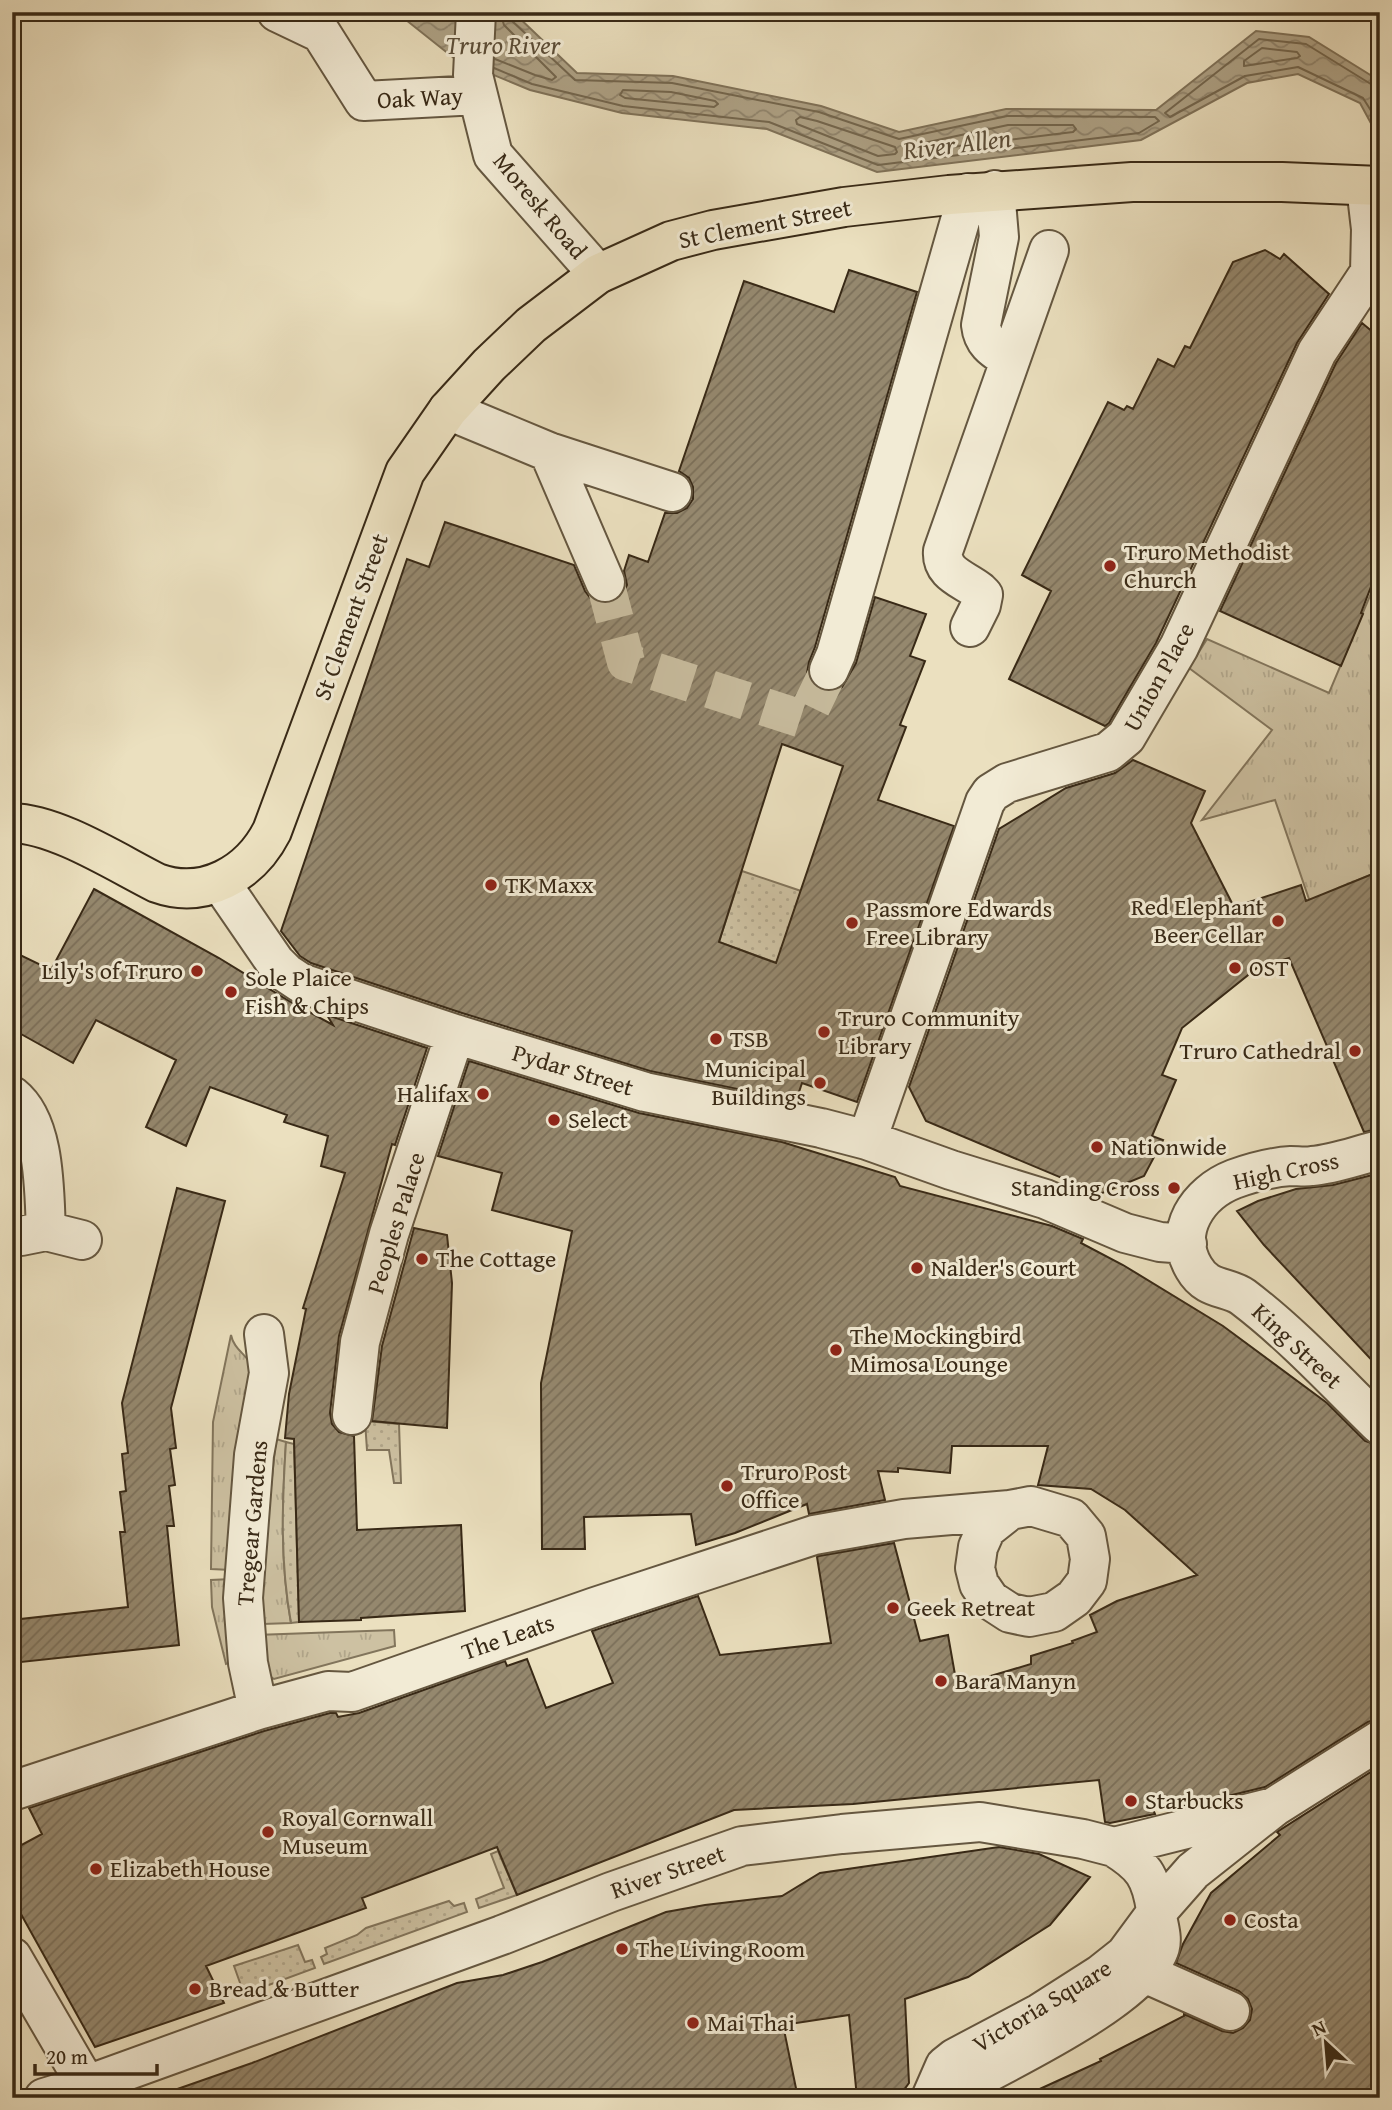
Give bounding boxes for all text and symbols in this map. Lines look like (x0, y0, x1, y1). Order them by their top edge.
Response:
water label: Truro River (446, 25, 562, 64)
street label: Oak Way (376, 78, 464, 117)
water label: River Allen (900, 118, 1013, 170)
street label: Moresk Road (485, 145, 596, 267)
street label: St Clement Street (676, 190, 855, 257)
street label: St Clement Street (304, 528, 397, 705)
place label: Truro Methodist Church (1124, 534, 1291, 597)
marker: Truro Methodist Church (1102, 558, 1118, 574)
street label: Union Place (1114, 616, 1203, 738)
place label: TK Maxx (505, 867, 594, 902)
marker: TK Maxx (483, 877, 499, 893)
place label: Red Elephant Beer Cellar (1131, 889, 1265, 952)
place label: Passmore Edwards Free Library (866, 891, 1052, 954)
marker: Red Elephant Beer Cellar (1270, 913, 1286, 929)
marker: Passmore Edwards Free Library (844, 915, 860, 931)
place label: OST (1249, 950, 1289, 985)
place label: Lily's of Truro (42, 953, 183, 988)
place label: Sole Plaice Fish & Chips (245, 960, 369, 1023)
marker: OST (1227, 960, 1243, 976)
marker: Lily's of Truro (189, 963, 205, 979)
marker: Sole Plaice Fish & Chips (223, 984, 239, 1000)
place label: Truro Community Library (838, 1000, 1020, 1063)
place label: TSB (730, 1021, 769, 1056)
marker: Truro Community Library (816, 1024, 832, 1040)
marker: TSB (708, 1031, 724, 1047)
place label: Truro Cathedral (1179, 1033, 1341, 1068)
street label: Pydar Street (508, 1035, 638, 1105)
marker: Truro Cathedral (1347, 1043, 1363, 1059)
place label: Municipal Buildings (705, 1051, 806, 1114)
marker: Municipal Buildings (812, 1075, 828, 1091)
place label: Halifax (397, 1076, 470, 1111)
marker: Halifax (475, 1086, 491, 1102)
place label: Select (568, 1102, 629, 1137)
marker: Select (546, 1112, 562, 1128)
place label: Nationwide (1111, 1129, 1227, 1164)
marker: Nationwide (1089, 1139, 1105, 1155)
street label: High Cross (1230, 1142, 1342, 1199)
street label: Peoples Palace (357, 1148, 434, 1298)
place label: Standing Cross (1011, 1170, 1160, 1205)
marker: Standing Cross (1166, 1180, 1182, 1196)
place label: The Cottage (436, 1241, 556, 1276)
place label: Nalder's Court (931, 1250, 1077, 1285)
marker: The Cottage (414, 1251, 430, 1267)
marker: Nalder's Court (909, 1260, 925, 1276)
street label: King Street (1244, 1295, 1351, 1397)
place label: The Mockingbird Mimosa Lounge (850, 1318, 1022, 1381)
marker: The Mockingbird Mimosa Lounge (828, 1342, 844, 1358)
street label: Tregear Gardens (227, 1439, 276, 1607)
place label: Truro Post Office (741, 1454, 848, 1517)
marker: Truro Post Office (719, 1478, 735, 1494)
place label: Geek Retreat (907, 1590, 1036, 1625)
marker: Geek Retreat (885, 1600, 901, 1616)
street label: The Leats (457, 1604, 559, 1669)
place label: Bara Manyn (955, 1663, 1077, 1698)
marker: Bara Manyn (933, 1673, 949, 1689)
place label: Starbucks (1145, 1783, 1244, 1818)
marker: Starbucks (1123, 1793, 1139, 1809)
place label: Royal Cornwall Museum (282, 1800, 433, 1863)
marker: Royal Cornwall Museum (260, 1824, 276, 1840)
street label: River Street (606, 1835, 730, 1907)
place label: Elizabeth House (110, 1851, 270, 1886)
marker: Elizabeth House (88, 1861, 104, 1877)
place label: Costa (1244, 1902, 1299, 1937)
marker: Costa (1222, 1912, 1238, 1928)
place label: The Living Room (636, 1931, 806, 1966)
marker: The Living Room (614, 1941, 630, 1957)
street label: Victoria Square (966, 1950, 1118, 2061)
place label: Bread & Butter (209, 1971, 359, 2006)
marker: Bread & Butter (187, 1981, 203, 1997)
place label: Mai Thai (707, 2005, 795, 2040)
north arrow (1290, 2008, 1360, 2078)
text: N (1307, 2012, 1331, 2043)
marker: Mai Thai (685, 2015, 701, 2031)
scale bar (35, 2033, 158, 2077)
text: 20 m (46, 2041, 88, 2072)

